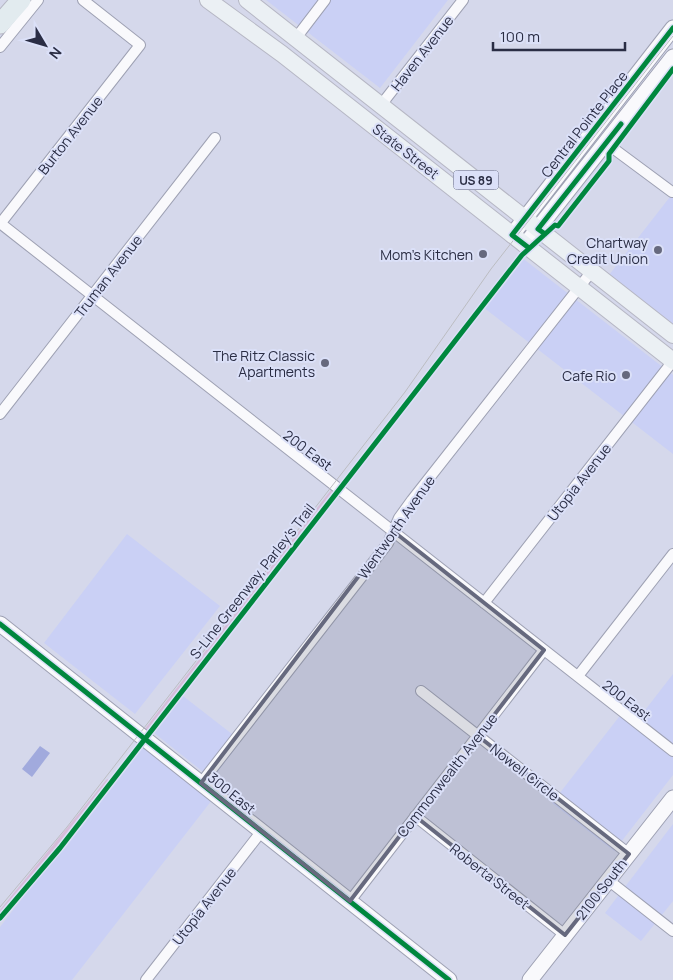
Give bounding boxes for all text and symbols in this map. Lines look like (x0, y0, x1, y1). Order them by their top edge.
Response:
street label: Haven Avenue (387, 11, 457, 95)
north arrow (20, 20, 70, 70)
scale bar (493, 20, 626, 52)
text: 100 m (500, 26, 540, 47)
text: N (45, 43, 66, 63)
street label: Central Pointe Place (536, 67, 632, 181)
street label: Burton Avenue (33, 92, 107, 178)
street label: State Street (369, 119, 443, 183)
road number: US 89 (454, 170, 498, 190)
street label: Truman Avenue (70, 231, 146, 321)
place label: Chartway Credit Union (567, 233, 649, 268)
marker: Chartway Credit Union (652, 244, 664, 256)
place label: Mom's Kitchen (380, 245, 473, 264)
marker: Mom's Kitchen (477, 248, 489, 260)
place label: The Ritz Classic Apartments (213, 346, 315, 381)
marker: The Ritz Classic Apartments (319, 357, 331, 369)
place label: Cafe Rio (562, 366, 616, 385)
marker: Cafe Rio (620, 369, 632, 381)
street label: 200 East (280, 425, 337, 475)
street label: Utopia Avenue (543, 439, 615, 525)
street label: Wentworth Avenue (353, 471, 439, 583)
street label: S-Line Greenway, Parley's Trail (185, 499, 319, 663)
street label: 200 East (599, 675, 655, 725)
street label: Commonwealth Avenue (392, 709, 502, 841)
street label: Nowell Circle (487, 739, 563, 805)
street label: 300 East (204, 768, 260, 818)
street label: Roberta Street (446, 839, 534, 913)
street label: 2100 South (571, 855, 631, 923)
street label: Utopia Avenue (168, 863, 240, 949)

